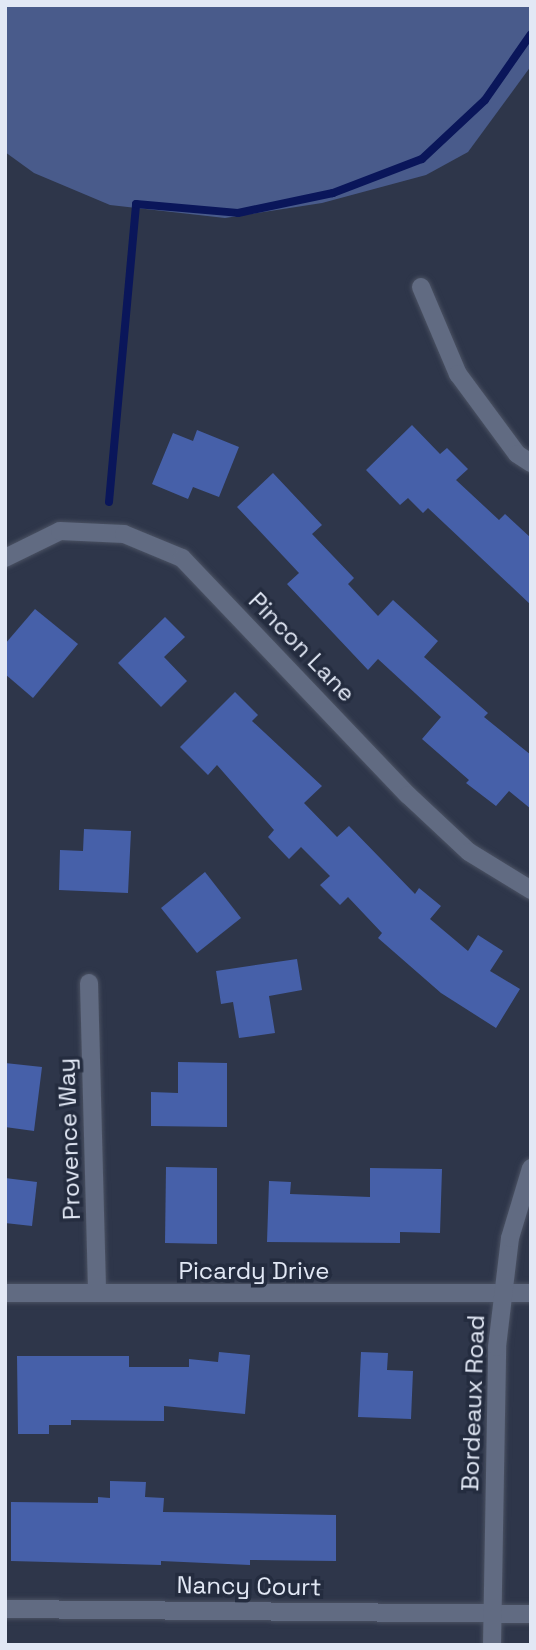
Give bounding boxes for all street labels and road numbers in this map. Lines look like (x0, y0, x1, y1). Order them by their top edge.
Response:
street label: Pincon Lane (243, 586, 361, 708)
street label: Provence Way (52, 1057, 86, 1221)
street label: Picardy Drive (179, 1257, 329, 1285)
street label: Bordeaux Road (456, 1314, 490, 1492)
street label: Nancy Court (176, 1570, 322, 1602)

